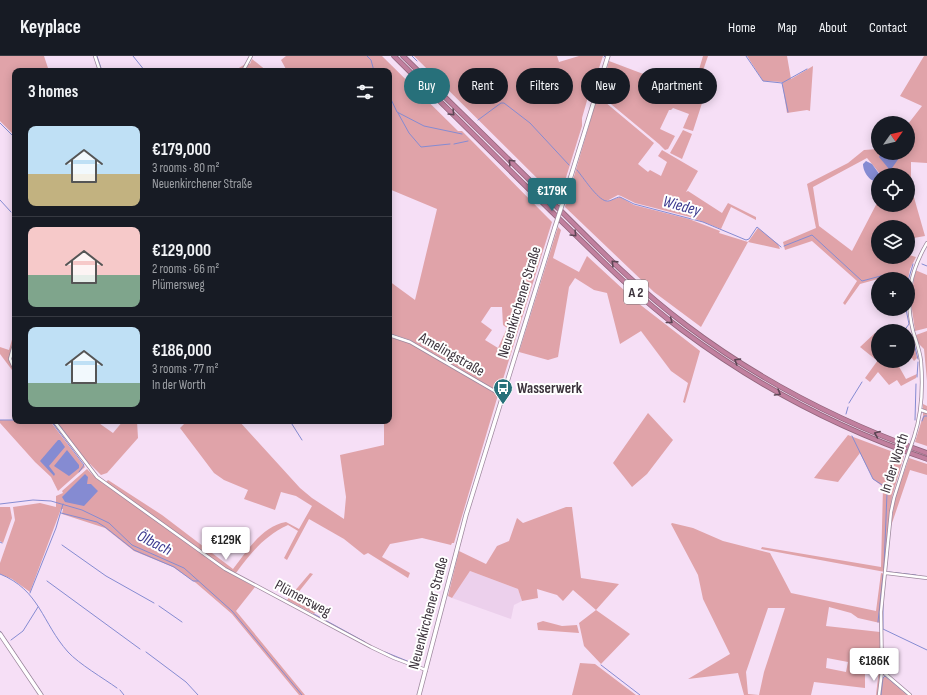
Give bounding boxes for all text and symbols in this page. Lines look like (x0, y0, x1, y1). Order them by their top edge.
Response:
text: Keyplace (20, 16, 81, 39)
text: Home (728, 19, 756, 36)
text: Map (778, 19, 797, 36)
text: About (819, 19, 847, 36)
text: Contact (869, 19, 907, 36)
chip: Buy (404, 68, 450, 104)
chip: Rent (458, 68, 508, 104)
chip: Filters (516, 68, 573, 104)
chip: New (581, 68, 630, 104)
chip: Apartment (638, 68, 717, 104)
icon: filters (354, 81, 376, 103)
text: 3 homes (28, 82, 78, 102)
one-way arrow (447, 108, 455, 116)
north arrow (871, 116, 915, 160)
map controls (871, 116, 915, 368)
text: €179,000 (152, 140, 211, 160)
icon: home (60, 142, 108, 190)
one-way arrow (508, 159, 516, 167)
text: 3 rooms · 80 m² (152, 160, 220, 176)
button: locate (871, 168, 915, 212)
text: Neuenkirchener Straße (152, 176, 252, 192)
pin: €179K (524, 178, 580, 212)
text: €179K (537, 183, 567, 199)
water label: Wiedey (661, 192, 703, 221)
button: layers (871, 220, 915, 264)
one-way arrow (569, 229, 577, 236)
text: €129,000 (152, 241, 211, 261)
icon: home (60, 243, 108, 291)
street label: Neuenkirchener Straße (493, 244, 545, 360)
one-way arrow (611, 260, 619, 268)
text: 2 rooms · 66 m² (152, 261, 219, 277)
button: + (871, 272, 915, 316)
text: Plümersweg (152, 277, 205, 293)
road number: A 2 (624, 280, 648, 304)
one-way arrow (666, 316, 673, 323)
button: − (871, 324, 915, 368)
street label: Amelingstraße (415, 328, 488, 381)
text: €186,000 (152, 341, 212, 361)
icon: home (60, 343, 108, 391)
one-way arrow (734, 359, 741, 366)
text: 3 rooms · 77 m² (152, 361, 218, 377)
text: In der Worth (152, 377, 206, 393)
bus stop icon: Wasserwerk (492, 377, 514, 405)
place label: Wasserwerk (517, 379, 583, 398)
one-way arrow (774, 389, 781, 396)
one-way arrow (874, 431, 881, 439)
street label: In der Worth (876, 431, 913, 496)
water label: Ölbach (134, 527, 175, 560)
pin: €129K (198, 527, 254, 561)
text: €129K (211, 532, 241, 548)
street label: Neuenkirchener Straße (404, 555, 453, 671)
street label: Plümersweg (271, 576, 334, 621)
pin: €186K (846, 648, 902, 682)
text: €186K (859, 653, 889, 669)

